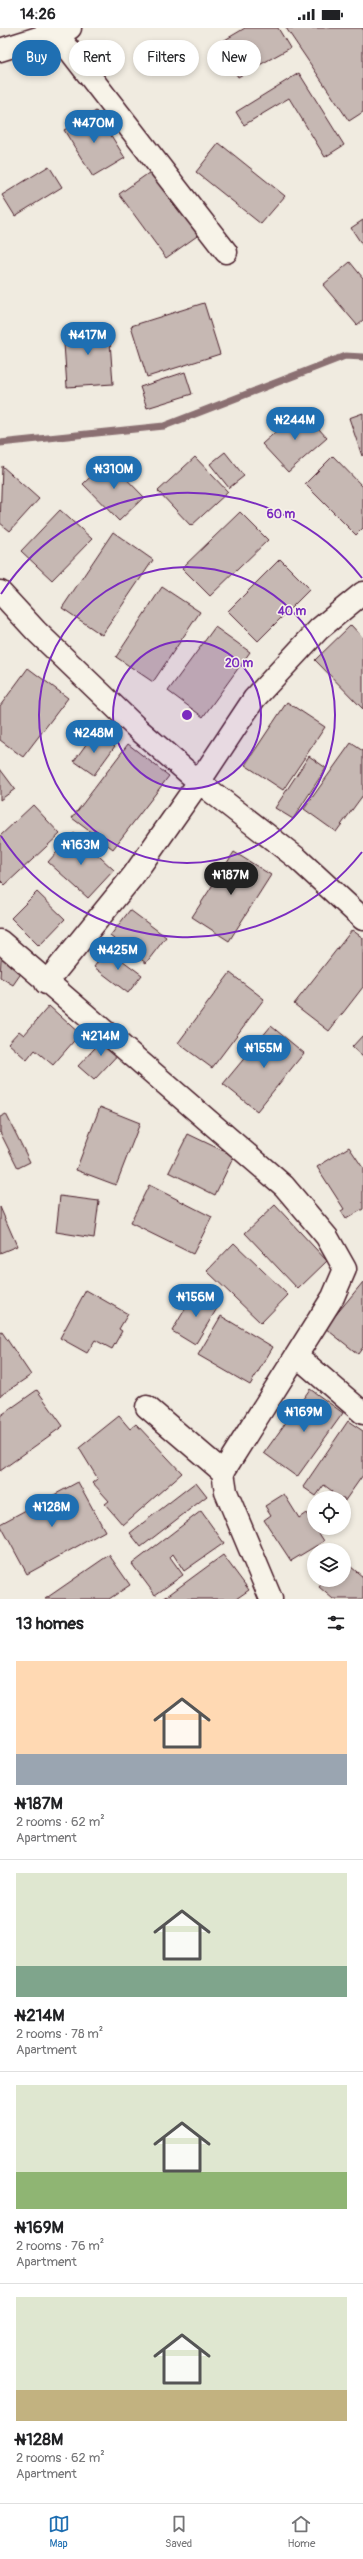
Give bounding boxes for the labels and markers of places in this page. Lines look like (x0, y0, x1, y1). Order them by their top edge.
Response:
pin: ₦470M (66, 110, 122, 144)
pin: ₦417M (60, 322, 116, 356)
pin: ₦244M (267, 407, 323, 441)
pin: ₦310M (86, 456, 142, 490)
centre of rings (180, 708, 194, 722)
pin: ₦248M (66, 720, 122, 754)
pin: ₦163M (53, 832, 109, 866)
pin: ₦187M (203, 862, 259, 896)
pin: ₦425M (90, 937, 146, 971)
pin: ₦214M (73, 1023, 129, 1057)
pin: ₦155M (236, 1035, 292, 1069)
pin: ₦156M (168, 1284, 224, 1318)
pin: ₦169M (276, 1399, 332, 1433)
pin: ₦128M (24, 1494, 80, 1528)

